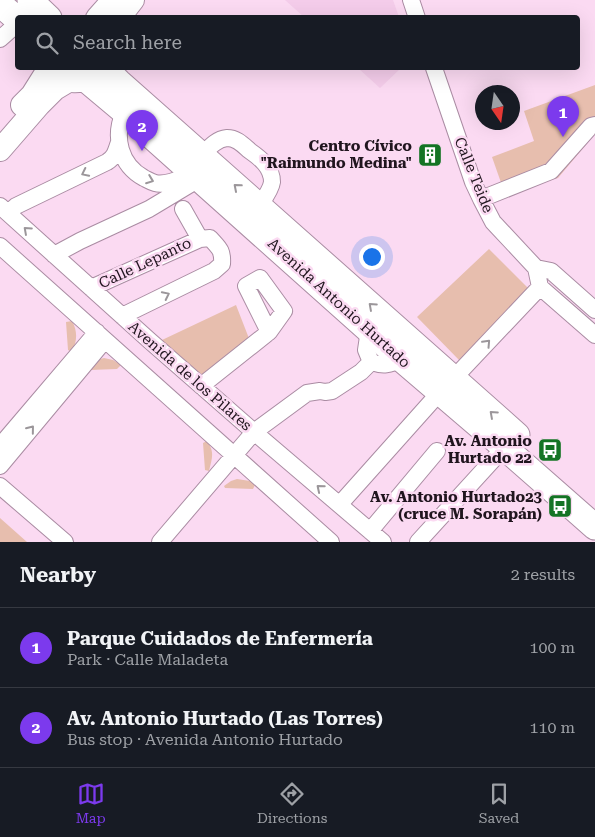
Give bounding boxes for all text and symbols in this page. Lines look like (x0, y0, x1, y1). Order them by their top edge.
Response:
search box (15, 15, 580, 70)
icon: search (33, 29, 61, 57)
text: Search here (73, 31, 182, 54)
north arrow (475, 85, 520, 130)
pin: 1 (547, 96, 579, 137)
pin: 2 (126, 110, 158, 151)
street label: Calle Teide (451, 134, 497, 216)
place label: Centro Cívico "Raimundo Medina" (260, 137, 412, 172)
building icon: Centro Cívico "Raimundo Medina" (417, 142, 443, 168)
one-way arrow (81, 167, 90, 177)
one-way arrow (145, 174, 154, 184)
one-way arrow (234, 183, 243, 192)
one-way arrow (24, 227, 33, 236)
street label: Calle Lepanto (96, 234, 194, 292)
street label: Avenida Antonio Hurtado (264, 234, 414, 372)
your location (359, 244, 385, 270)
one-way arrow (161, 290, 170, 301)
one-way arrow (368, 303, 377, 312)
street label: Avenida de los Pilares (125, 317, 255, 435)
one-way arrow (481, 340, 490, 349)
one-way arrow (490, 411, 499, 420)
one-way arrow (26, 426, 34, 435)
place label: Av. Antonio Hurtado 22 (444, 432, 532, 467)
bus stop icon: Av. Antonio Hurtado 22 (537, 437, 563, 463)
one-way arrow (317, 485, 326, 493)
place label: Av. Antonio Hurtado23 (cruce M. Sorapán) (370, 488, 543, 523)
bus stop icon: Av. Antonio Hurtado23 (cruce M. Sorapán) (547, 493, 573, 519)
text: Nearby (20, 563, 96, 587)
text: 2 results (511, 565, 575, 584)
text: Parque Cuidados de Enfermería (67, 627, 373, 650)
text: 1 (32, 638, 40, 657)
text: 100 m (529, 638, 575, 657)
text: Park · Calle Maladeta (67, 650, 228, 669)
text: Av. Antonio Hurtado (Las Torres) (67, 707, 383, 730)
text: 2 (32, 718, 40, 737)
text: 110 m (529, 718, 575, 737)
text: Bus stop · Avenida Antonio Hurtado (67, 730, 343, 749)
tab: Map (76, 780, 106, 826)
tab: Directions (257, 780, 327, 826)
tab: Saved (479, 780, 519, 826)

